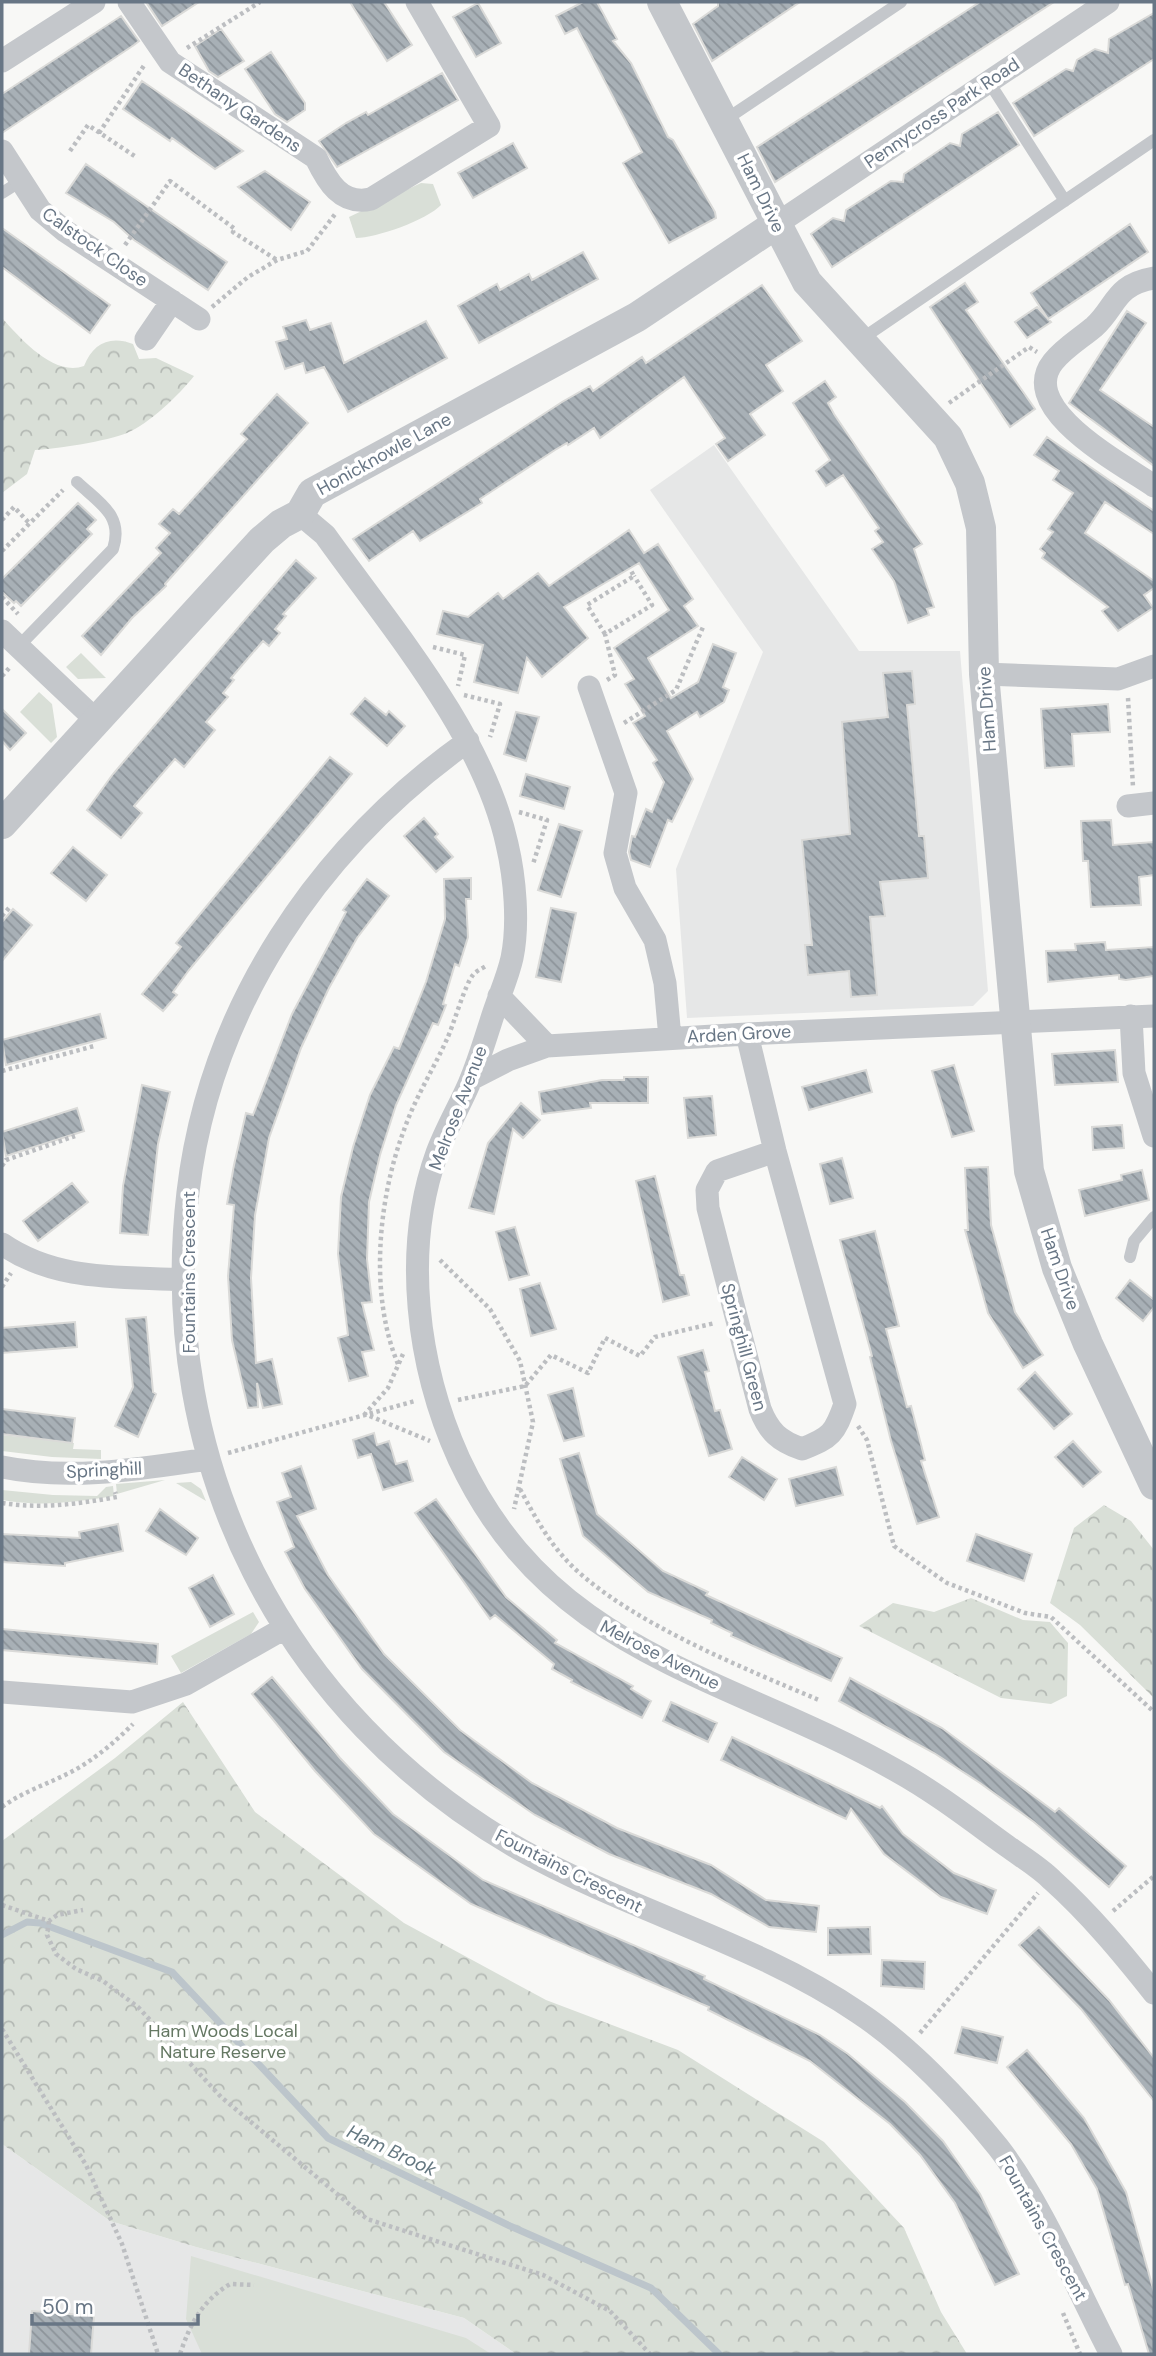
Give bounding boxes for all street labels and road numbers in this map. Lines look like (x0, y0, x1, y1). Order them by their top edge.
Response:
street label: Pennycross Park Road (860, 52, 1024, 174)
street label: Bethany Gardens (174, 58, 306, 158)
street label: Ham Drive (731, 149, 791, 237)
street label: Calstock Close (37, 202, 153, 292)
street label: Honicknowle Lane (312, 407, 456, 501)
street label: Ham Drive (972, 666, 1002, 752)
street label: Arden Grove (686, 1019, 792, 1049)
street label: Melrose Avenue (423, 1042, 493, 1174)
street label: Fountains Crescent (177, 1191, 201, 1353)
street label: Ham Drive (1035, 1225, 1085, 1313)
street label: Springhill Green (715, 1280, 773, 1414)
street label: Springhill (66, 1456, 142, 1484)
street label: Melrose Avenue (596, 1614, 724, 1696)
street label: Fountains Crescent (491, 1823, 647, 1919)
street label: Fountains Crescent (993, 2151, 1093, 2305)

